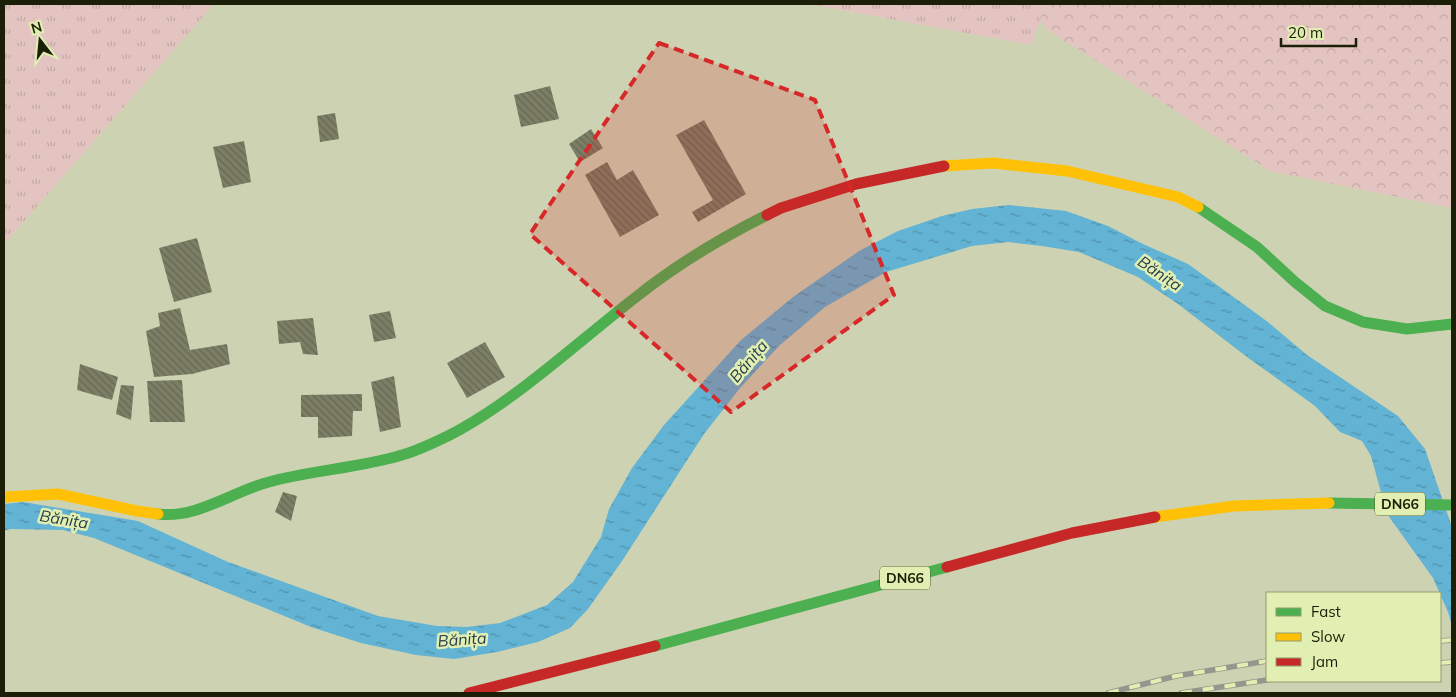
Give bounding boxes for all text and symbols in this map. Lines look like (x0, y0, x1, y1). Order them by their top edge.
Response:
north arrow (15, 15, 65, 65)
scale bar (1281, 15, 1356, 47)
text: N (29, 17, 44, 38)
text: 20 m (1288, 23, 1323, 42)
water label: Bănița (1134, 251, 1186, 295)
water label: Bănița (725, 336, 772, 386)
road number: DN66 (1375, 492, 1425, 516)
water label: Bănița (38, 505, 90, 533)
road number: DN66 (880, 566, 930, 590)
legend (1266, 592, 1441, 682)
text: Fast (1311, 602, 1341, 621)
water label: Bănița (437, 627, 487, 651)
text: Slow (1311, 627, 1345, 646)
text: Jam (1311, 652, 1338, 671)

